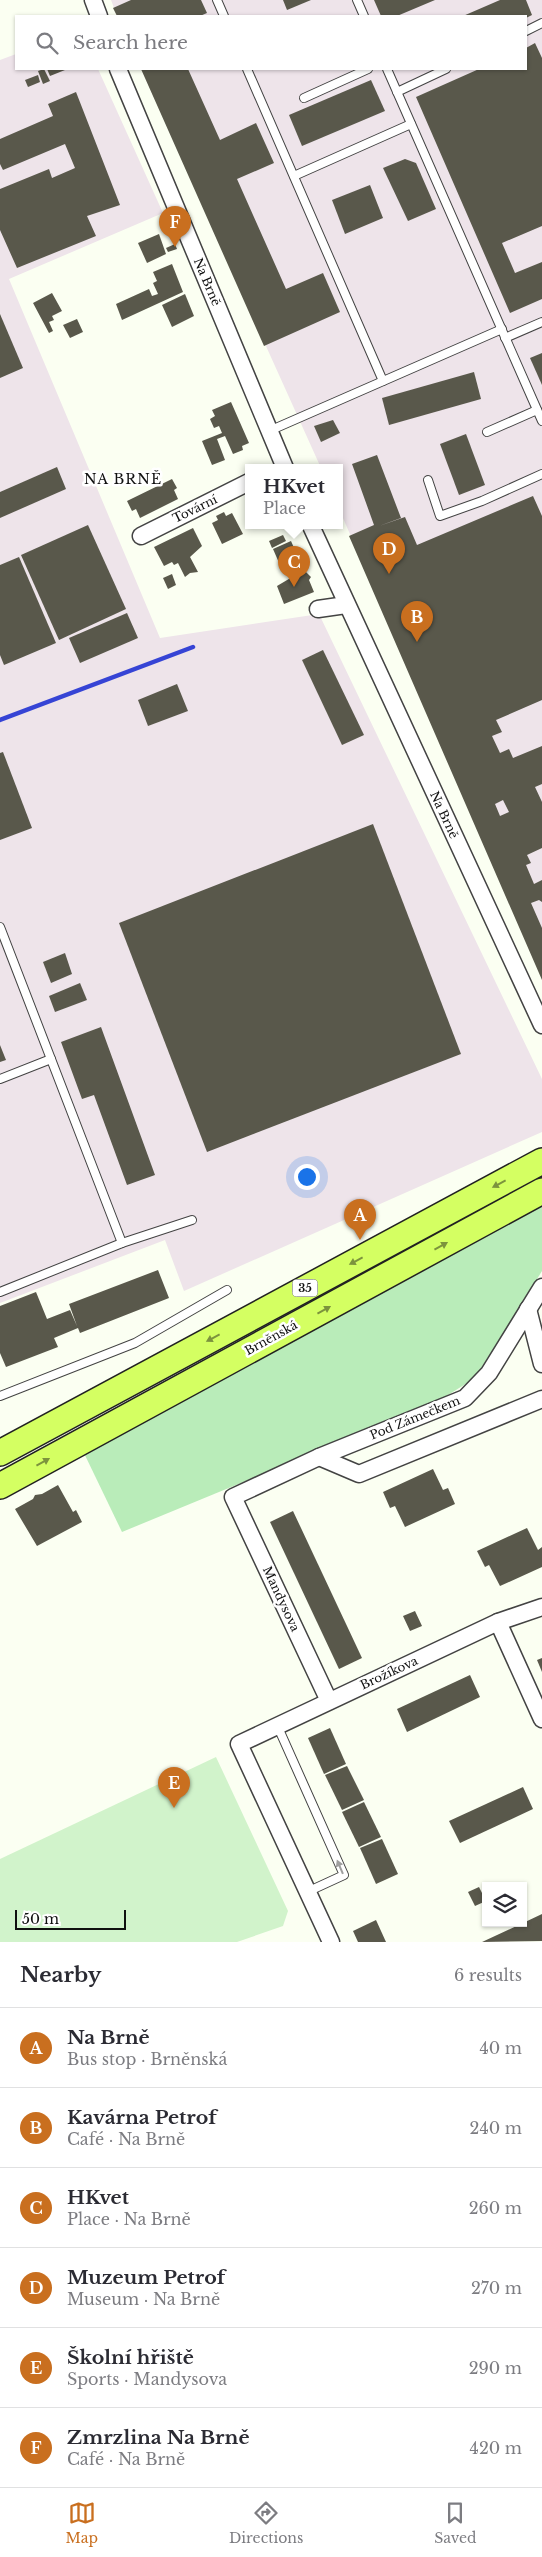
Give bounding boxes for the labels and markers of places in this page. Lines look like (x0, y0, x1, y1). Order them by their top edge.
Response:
pin: F (159, 206, 191, 247)
pin: D (373, 533, 405, 574)
pin: C (278, 546, 310, 587)
pin: B (401, 601, 433, 642)
pin: A (344, 1199, 376, 1240)
pin: E (158, 1767, 190, 1808)

